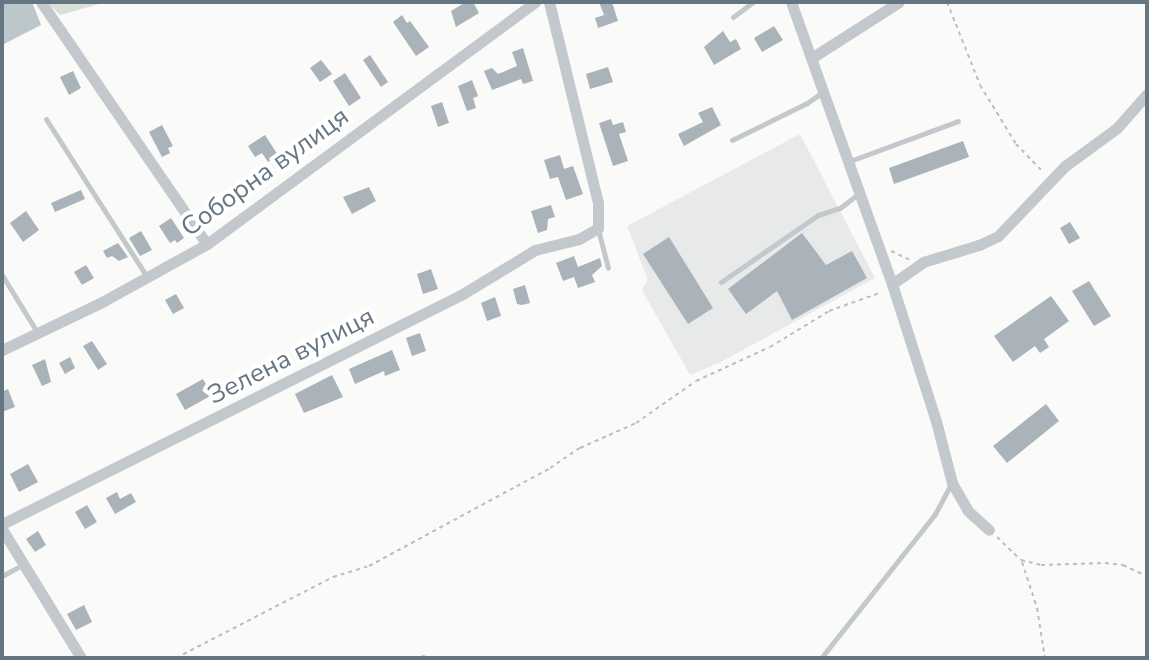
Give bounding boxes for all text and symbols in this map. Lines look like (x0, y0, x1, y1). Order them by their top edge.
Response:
street label: Соборна вулиця (175, 101, 355, 243)
street label: Зелена вулиця (203, 301, 379, 411)

